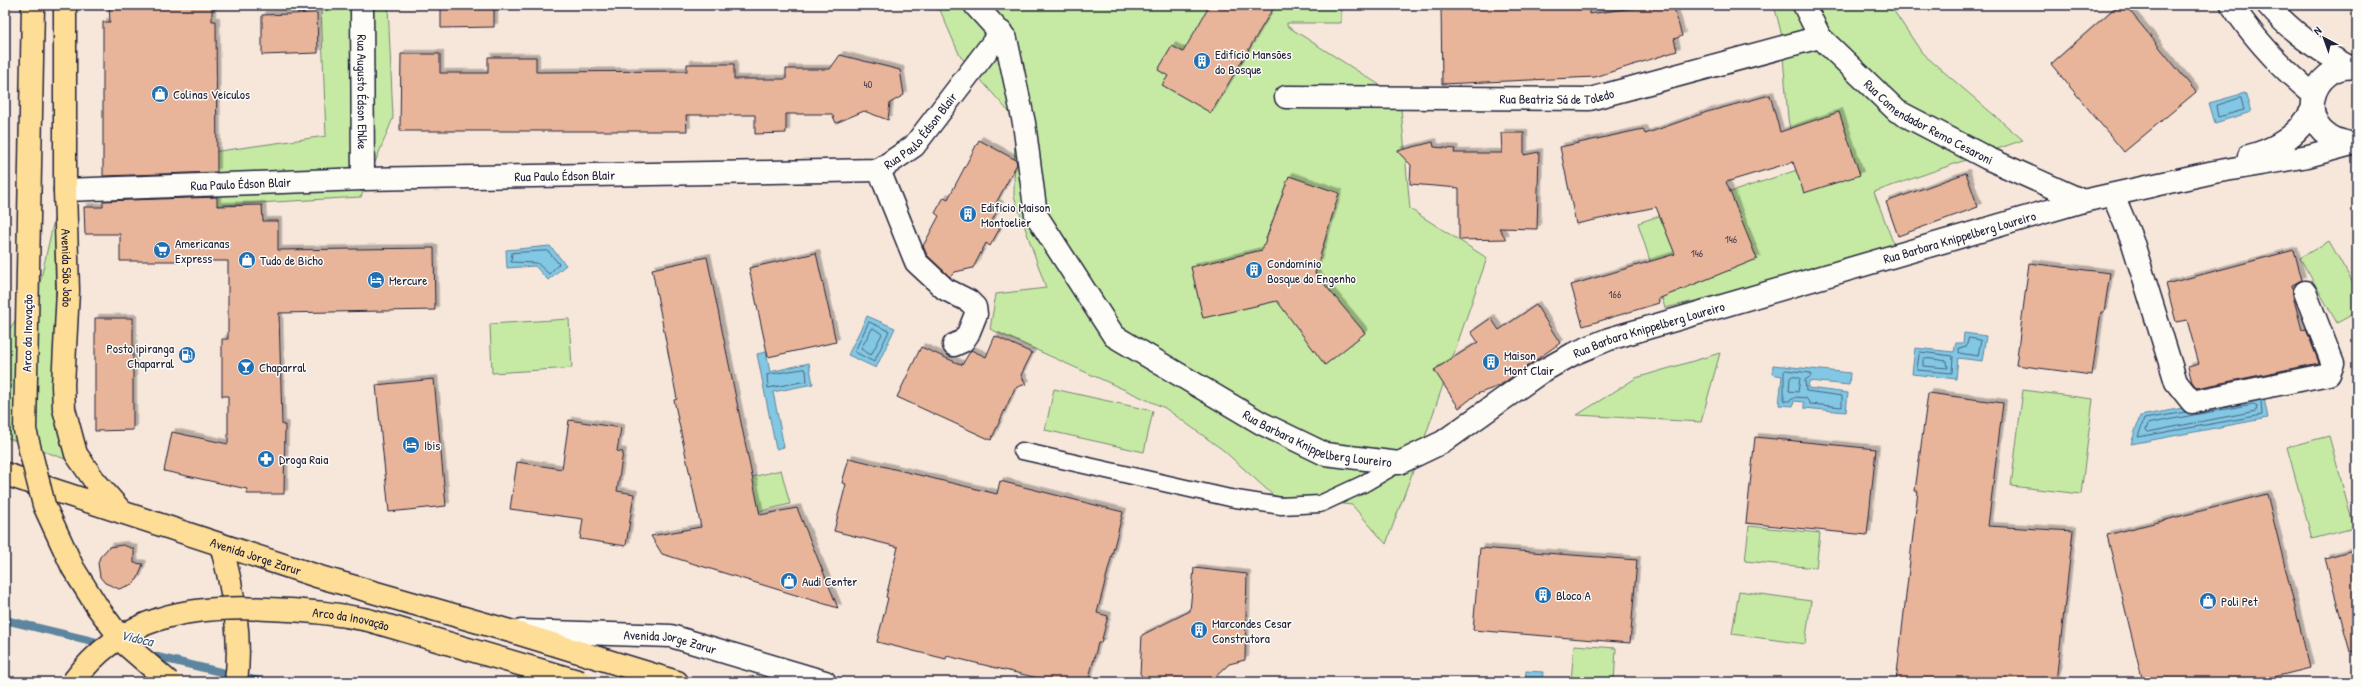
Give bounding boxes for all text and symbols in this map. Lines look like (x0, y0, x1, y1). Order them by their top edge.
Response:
north arrow (2304, 18, 2344, 58)
text: N (2311, 23, 2324, 38)
street label: Rua Augusto Édson Ehlke (353, 35, 372, 149)
place label: Edifício Mansões do Bosque (1215, 45, 1292, 78)
building icon: Edifício Mansões do Bosque (1192, 51, 1212, 71)
street label: Rua Comendador Remo Cesaroni (1860, 75, 1996, 169)
house number: 40 (863, 77, 873, 91)
shop icon: Colinas Veículos (150, 84, 170, 104)
street label: Rua Beatriz Sá de Toledo (1500, 84, 1616, 108)
place label: Colinas Veículos (173, 85, 250, 103)
street label: Rua Paulo Édson Blair (880, 88, 961, 173)
street label: Rua Paulo Édson Blair (514, 166, 615, 185)
street label: Rua Paulo Édson Blair (190, 173, 291, 194)
place label: Edifício Maison Montoelier (981, 198, 1050, 231)
building icon: Edifício Maison Montoelier (958, 204, 978, 224)
street label: Rua Barbara Knippelberg Loureiro (1881, 206, 2038, 268)
street label: Avenida São João (57, 228, 77, 308)
house number: 146 (1725, 232, 1738, 246)
place label: Americanas Express (175, 234, 229, 267)
supermarket icon: Americanas Express (152, 240, 172, 260)
house number: 146 (1691, 246, 1704, 260)
shop icon: Tudo de Bicho (237, 250, 257, 270)
place label: Tudo de Bicho (260, 251, 323, 269)
place label: Condomínio Bosque do Engenho (1267, 254, 1356, 287)
building icon: Condomínio Bosque do Engenho (1244, 260, 1264, 280)
hotel icon: Mercure (366, 270, 386, 290)
place label: Mercure (389, 271, 427, 289)
house number: 166 (1609, 287, 1622, 301)
street label: Arco da Inovação (17, 294, 37, 372)
street label: Rua Barbara Knippelberg Loureiro (1570, 297, 1727, 362)
place label: Posto ipiranga Chaparral (107, 339, 175, 372)
fuel station icon: Posto ipiranga Chaparral (177, 345, 197, 365)
place label: Maison Mont Clair (1504, 346, 1554, 379)
building icon: Maison Mont Clair (1481, 352, 1501, 372)
bar icon: Chaparral (236, 357, 256, 377)
place label: Chaparral (259, 358, 306, 376)
street label: Rua Barbara Knippelberg Loureiro (1240, 405, 1393, 471)
hotel icon: Ibis (401, 435, 421, 455)
place label: Ibis (424, 436, 440, 454)
pharmacy icon: Droga Raia (256, 449, 276, 469)
place label: Droga Raia (279, 450, 328, 468)
street label: Avenida Jorge Zarur (208, 533, 304, 579)
shop icon: Audi Center (779, 571, 799, 591)
place label: Audi Center (802, 572, 857, 590)
building icon: Bloco A (1533, 585, 1553, 605)
place label: Bloco A (1556, 586, 1592, 604)
shop icon: Poli Pet (2198, 591, 2218, 611)
place label: Poli Pet (2221, 592, 2258, 610)
street label: Arco da Inovação (312, 603, 391, 635)
place label: Marcondes Cesar Construtora (1212, 614, 1292, 647)
building icon: Marcondes Cesar Construtora (1189, 620, 1209, 640)
water label: Vidoca (119, 625, 157, 651)
street label: Avenida Jorge Zarur (623, 625, 719, 658)

